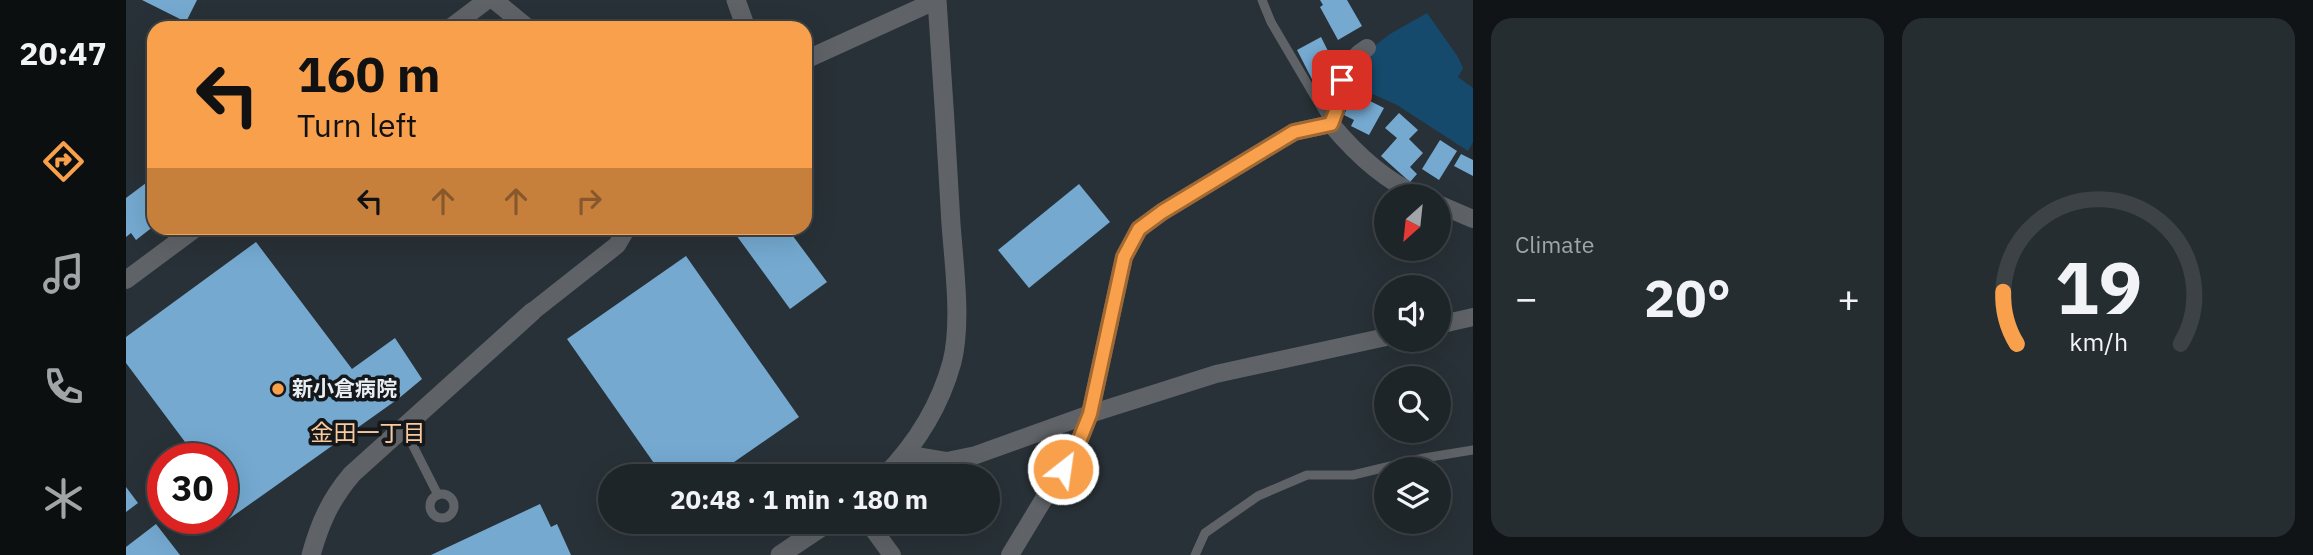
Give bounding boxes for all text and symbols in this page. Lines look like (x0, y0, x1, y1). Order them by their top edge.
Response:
text: 20:47 (19, 32, 107, 74)
text: 160 m (297, 42, 441, 105)
icon: left (182, 49, 273, 140)
pin (1312, 50, 1372, 110)
icon: arrive (1323, 61, 1361, 99)
text: Turn left (297, 104, 417, 146)
icon: directions (39, 137, 88, 186)
icon: left (351, 182, 389, 220)
icon: ahead (424, 182, 462, 220)
icon: ahead (497, 182, 535, 220)
icon: right (570, 182, 608, 220)
north arrow (1374, 184, 1451, 261)
map controls (1374, 184, 1451, 534)
text: Climate (1515, 229, 1594, 259)
text: 19 (2055, 239, 2142, 334)
icon: music (39, 249, 88, 298)
text: 20° (1644, 264, 1731, 331)
text: − (1515, 273, 1538, 322)
text: + (1837, 273, 1860, 322)
button: sound (1374, 275, 1451, 352)
text: km/h (2069, 324, 2128, 357)
icon: phone (39, 362, 88, 411)
button: search (1374, 366, 1451, 443)
place label: 新小倉病院 (292, 374, 397, 402)
marker: 新小倉病院 (270, 381, 286, 397)
district label: 金田一丁目 (311, 417, 426, 447)
position arrow (1026, 432, 1100, 506)
speed limit sign: 30 (147, 443, 238, 534)
button: layers (1374, 457, 1451, 534)
icon: climate (39, 474, 88, 523)
text: 20:48 · 1 min · 180 m (670, 482, 928, 516)

